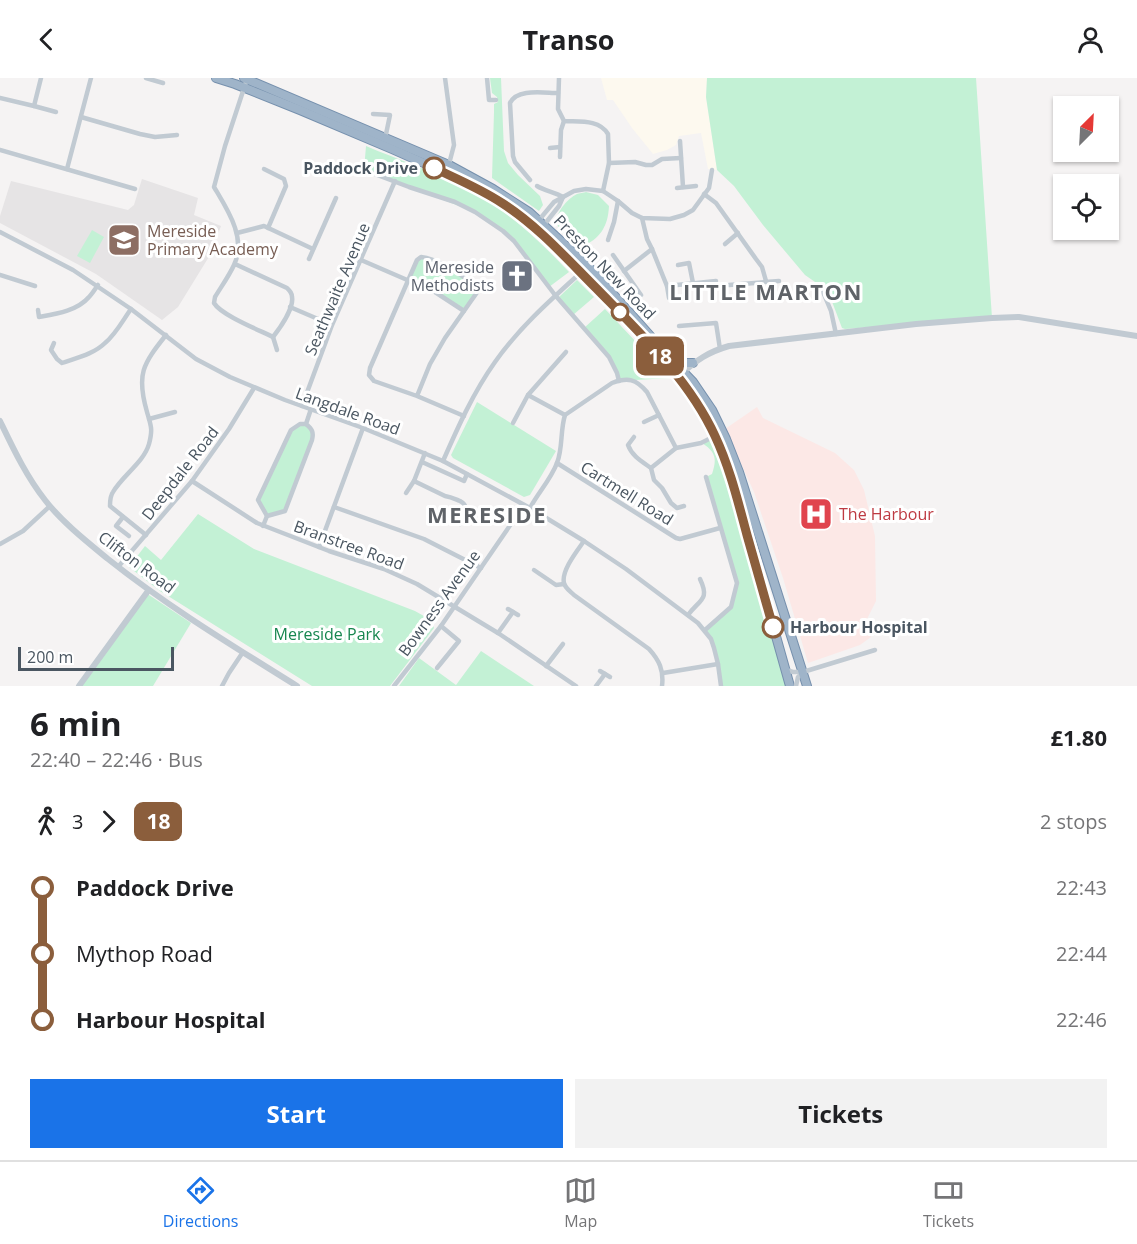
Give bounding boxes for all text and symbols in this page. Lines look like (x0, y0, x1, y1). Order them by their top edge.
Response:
text: Transo (522, 21, 615, 58)
icon: back (30, 23, 63, 56)
icon: person (1074, 23, 1107, 56)
north arrow (1053, 96, 1119, 162)
map controls (1053, 96, 1119, 240)
place label: Paddock Drive (303, 157, 418, 179)
marker: Paddock Drive (423, 157, 445, 179)
button: locate (1053, 174, 1119, 240)
street label: Preston New Road (549, 210, 661, 324)
street label: Seathwaite Avenue (299, 219, 375, 359)
place label: Mereside Primary Academy (147, 220, 279, 260)
school or university icon: Mereside Primary Academy (106, 222, 142, 258)
place label: Mereside Methodists (411, 256, 494, 296)
church icon: Mereside Methodists (499, 258, 535, 294)
district label: LITTLE MARTON (669, 276, 863, 306)
unlabelled marker (611, 303, 629, 321)
line badge: 18 (633, 336, 687, 376)
text: 18 (648, 342, 672, 370)
street label: Langdale Road (293, 382, 403, 440)
street label: Deepdale Road (136, 422, 224, 524)
street label: Cartmell Road (576, 456, 678, 530)
hospital icon: The Harbour (798, 496, 834, 532)
district label: MERESIDE (427, 499, 547, 529)
place label: The Harbour (839, 503, 934, 525)
street label: Branstree Road (291, 515, 407, 575)
street label: Clifton Road (94, 526, 180, 598)
street label: Bowness Avenue (393, 545, 485, 661)
marker: Harbour Hospital (762, 616, 784, 638)
place label: Harbour Hospital (790, 616, 928, 638)
park label: Mereside Park (274, 623, 381, 645)
scale bar (18, 644, 174, 672)
text: 200 m (27, 646, 73, 668)
text: 6 min (30, 701, 122, 746)
text: £1.80 (1050, 722, 1107, 752)
text: 22:40 – 22:46 · Bus (30, 746, 203, 773)
icon: walk (30, 805, 63, 838)
icon: forward (92, 805, 125, 838)
text: 18 (146, 807, 170, 835)
text: 3 (72, 808, 83, 835)
text: 2 stops (1040, 808, 1107, 835)
text: Paddock Drive (76, 872, 234, 902)
text: 22:43 (1056, 874, 1107, 901)
text: Mythop Road (76, 938, 213, 968)
text: 22:44 (1056, 940, 1107, 967)
text: Harbour Hospital (76, 1004, 265, 1034)
text: 22:46 (1056, 1006, 1107, 1033)
button: Start (30, 1079, 563, 1148)
button: Tickets (575, 1079, 1107, 1148)
tab: Directions (163, 1174, 238, 1232)
tab: Map (564, 1174, 597, 1232)
tab: Tickets (923, 1174, 974, 1232)

